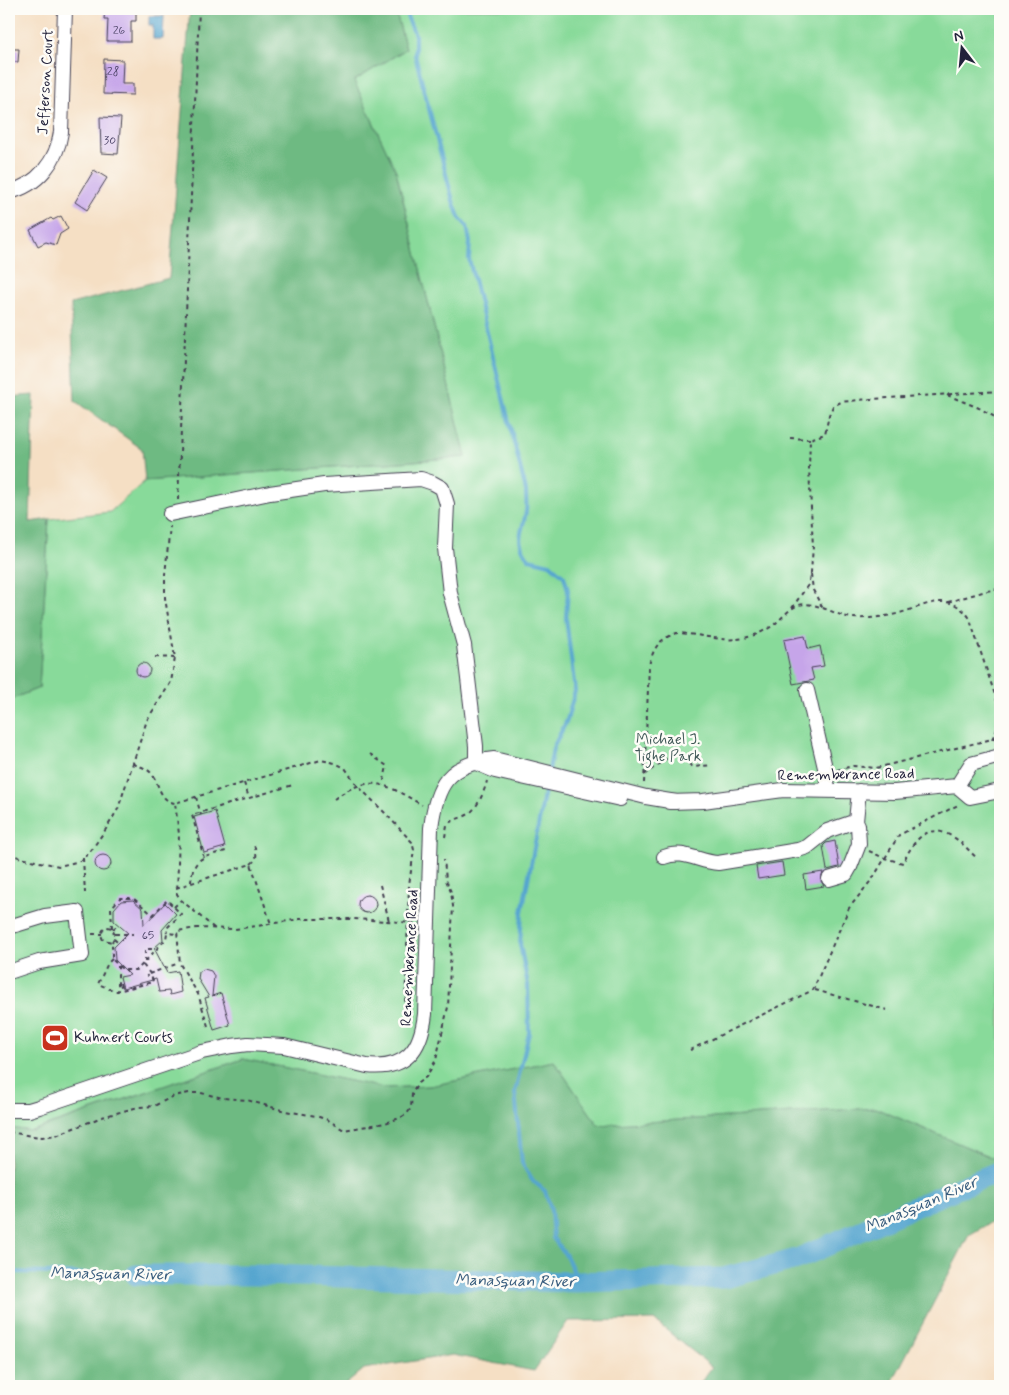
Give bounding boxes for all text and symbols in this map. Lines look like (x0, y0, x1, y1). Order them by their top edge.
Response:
north arrow (936, 22, 986, 72)
house number: 26 (113, 23, 126, 39)
text: N (952, 27, 966, 46)
street label: Jefferson Court (33, 29, 59, 135)
house number: 28 (107, 64, 119, 80)
house number: 30 (104, 133, 116, 149)
park label: Michael J. Tighe Park (635, 730, 701, 768)
street label: Rememberance Road (777, 764, 915, 786)
street label: Rememberance Road (396, 889, 424, 1027)
house number: 65 (142, 928, 154, 944)
sports icon: Kuhnert Courts (40, 1023, 70, 1053)
place label: Kuhnert Courts (74, 1028, 173, 1048)
water label: Manasquan River (862, 1171, 982, 1238)
water label: Manasquan River (50, 1262, 172, 1286)
water label: Manasquan River (455, 1269, 577, 1293)

